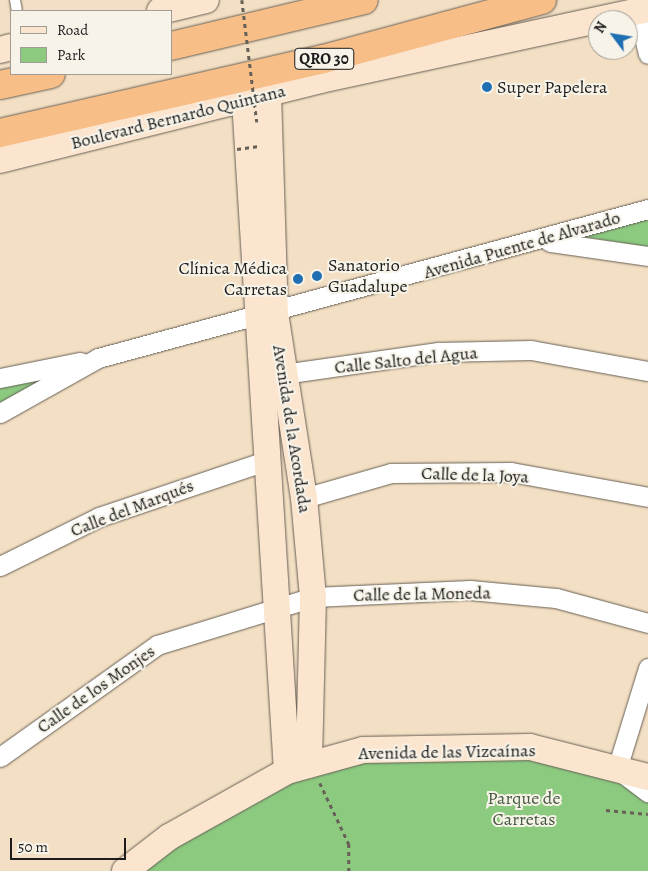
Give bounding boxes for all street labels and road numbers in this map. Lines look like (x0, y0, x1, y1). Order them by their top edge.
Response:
road number: QRO 30 (294, 46, 354, 72)
street label: Boulevard Bernardo Quintana (69, 80, 287, 154)
street label: Avenida Puente de Alvarado (421, 207, 623, 283)
street label: Calle Salto del Agua (333, 342, 479, 378)
street label: Avenida de la Acordada (268, 344, 316, 514)
street label: Calle de la Joya (421, 462, 529, 488)
street label: Calle del Marqués (67, 475, 197, 541)
street label: Calle de la Moneda (353, 582, 491, 606)
street label: Calle de los Monjes (33, 640, 159, 738)
street label: Avenida de las Vizcaínas (358, 740, 536, 764)

